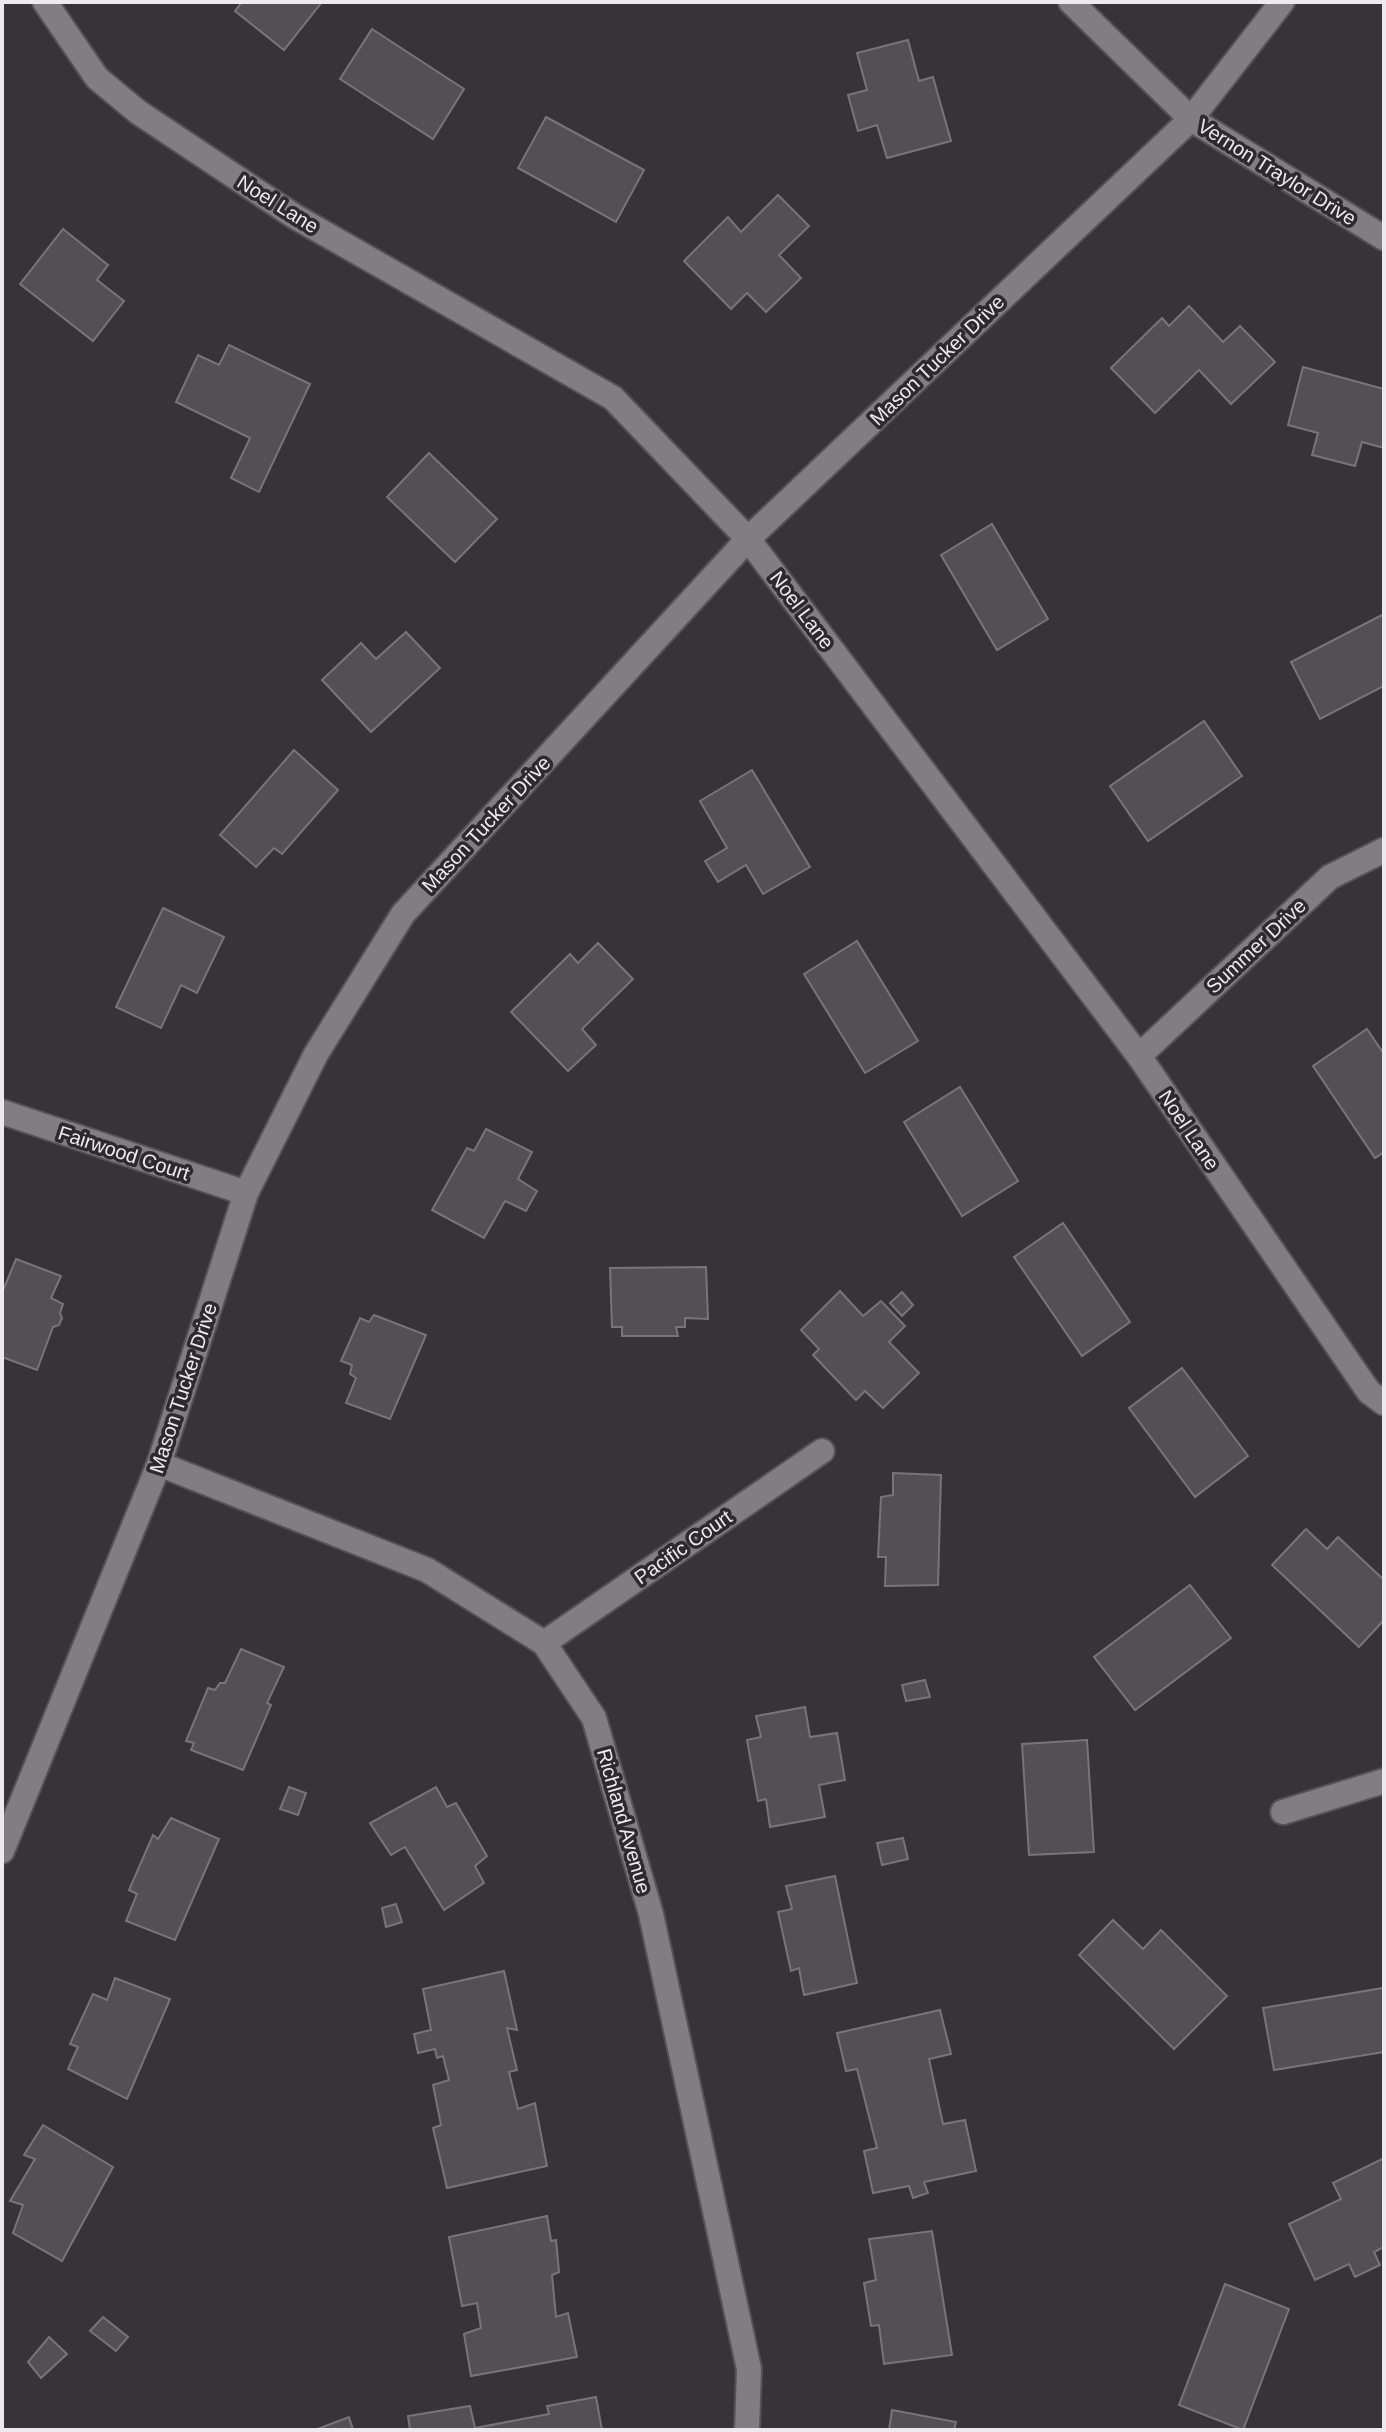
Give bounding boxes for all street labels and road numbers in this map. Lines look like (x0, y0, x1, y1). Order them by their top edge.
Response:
street label: Vernon Traylor Drive (1194, 114, 1360, 230)
street label: Noel Lane (234, 171, 322, 237)
street label: Mason Tucker Drive (865, 290, 1009, 430)
street label: Noel Lane (766, 567, 838, 653)
street label: Mason Tucker Drive (417, 751, 555, 897)
street label: Summer Drive (1202, 894, 1310, 998)
street label: Noel Lane (1154, 1086, 1224, 1174)
street label: Fairwood Court (56, 1121, 193, 1185)
street label: Mason Tucker Drive (145, 1300, 221, 1476)
street label: Pacific Court (630, 1505, 736, 1589)
street label: Richland Avenue (593, 1746, 655, 1896)

